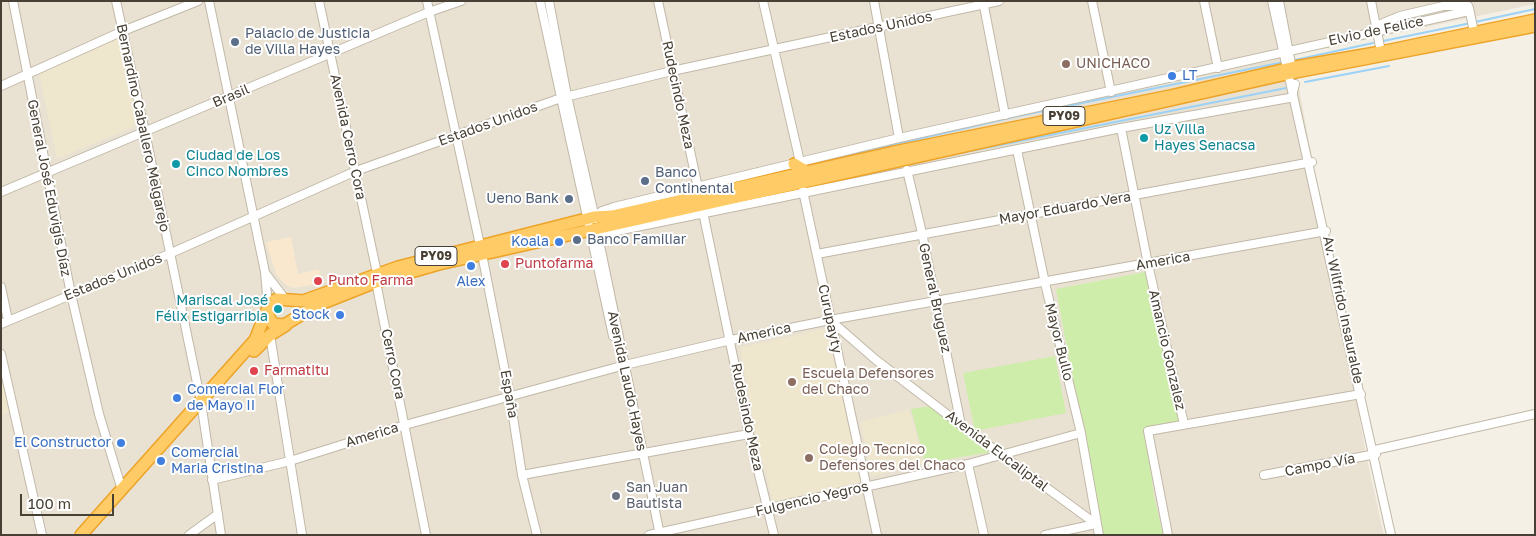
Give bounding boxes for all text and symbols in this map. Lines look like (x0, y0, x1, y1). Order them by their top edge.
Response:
street label: Estados Unidos (828, 8, 934, 46)
street label: Elvio de Felice (1327, 13, 1425, 49)
street label: Bernardino Caballero Melgarejo (113, 22, 173, 234)
place label: Palacio de Justicia de Villa Hayes (245, 26, 370, 58)
marker: Palacio de Justicia de Villa Hayes (229, 36, 241, 48)
street label: Rudecindo Meza (658, 39, 698, 151)
place label: UNICHACO (1076, 56, 1150, 72)
marker: UNICHACO (1060, 58, 1072, 70)
place label: LT (1182, 68, 1198, 84)
marker: LT (1166, 70, 1178, 82)
street label: Avenida Cerro Cora (326, 73, 370, 201)
street label: Brasil (210, 81, 252, 111)
street label: General José Eduvigis Díaz (24, 98, 74, 278)
street label: Estados Unidos (436, 98, 540, 150)
road number: PY09 (1043, 106, 1085, 125)
place label: Uz Villa Hayes Senacsa (1154, 122, 1255, 154)
marker: Uz Villa Hayes Senacsa (1138, 132, 1150, 144)
place label: Ciudad de Los Cinco Nombres (186, 148, 288, 180)
marker: Ciudad de Los Cinco Nombres (170, 158, 182, 170)
place label: Banco Continental (655, 165, 734, 198)
marker: Banco Continental (639, 175, 651, 187)
street label: Mayor Eduardo Vera (998, 188, 1132, 228)
place label: Ueno Bank (486, 191, 559, 207)
marker: Ueno Bank (563, 193, 575, 205)
place label: Banco Familiar (587, 232, 686, 248)
place label: Koala (511, 234, 549, 250)
marker: Banco Familiar (571, 234, 583, 246)
street label: Av. Wilfrido Insauralde (1319, 235, 1367, 385)
marker: Koala (553, 236, 565, 248)
street label: General Bruguez (915, 242, 955, 354)
road number: PY09 (415, 247, 457, 266)
street label: America (1135, 248, 1191, 274)
street label: Estados Unidos (61, 250, 165, 304)
place label: Puntofarma (515, 256, 593, 272)
marker: Puntofarma (499, 258, 511, 270)
marker: Alex (465, 260, 477, 272)
place label: Punto Farma (328, 273, 413, 289)
place label: Alex (457, 274, 485, 290)
marker: Punto Farma (312, 275, 324, 287)
street label: Curupayty (814, 283, 846, 355)
street label: Amancio Gonzalez (1145, 288, 1189, 412)
place label: Mariscal José Félix Estigarribia (155, 293, 268, 326)
street label: Mayor Bullo (1041, 301, 1077, 383)
marker: Mariscal José Félix Estigarribia (272, 303, 284, 315)
place label: Stock (292, 307, 330, 323)
marker: Stock (334, 309, 346, 321)
street label: Avenida Laudo Hayes (604, 309, 650, 453)
street label: America (736, 319, 792, 347)
street label: Cerro Cora (377, 327, 409, 401)
street label: Rudesindo Meza (727, 361, 767, 473)
place label: Farmatitu (264, 363, 329, 379)
marker: Farmatitu (248, 365, 260, 377)
place label: Escuela Defensores del Chaco (802, 366, 934, 398)
street label: España (496, 368, 522, 420)
marker: Escuela Defensores del Chaco (786, 376, 798, 388)
place label: Comercial Flor de Mayo II (187, 382, 285, 414)
marker: Comercial Flor de Mayo II (171, 392, 183, 404)
street label: Avenida Eucaliptal (942, 407, 1052, 495)
street label: America (343, 419, 401, 451)
place label: El Constructor (14, 435, 111, 451)
marker: El Constructor (115, 437, 127, 449)
place label: Colegio Tecnico Defensores del Chaco (819, 442, 965, 474)
place label: Comercial Maria Cristina (171, 445, 264, 478)
street label: Campo Vía (1283, 450, 1357, 480)
marker: Colegio Tecnico Defensores del Chaco (803, 452, 815, 464)
marker: Comercial Maria Cristina (155, 455, 167, 467)
street label: Fulgencio Yegros (754, 478, 870, 520)
place label: San Juan Bautista (626, 480, 688, 512)
scale bar (22, 484, 116, 516)
marker: San Juan Bautista (610, 490, 622, 502)
text: 100 m (28, 494, 71, 512)

